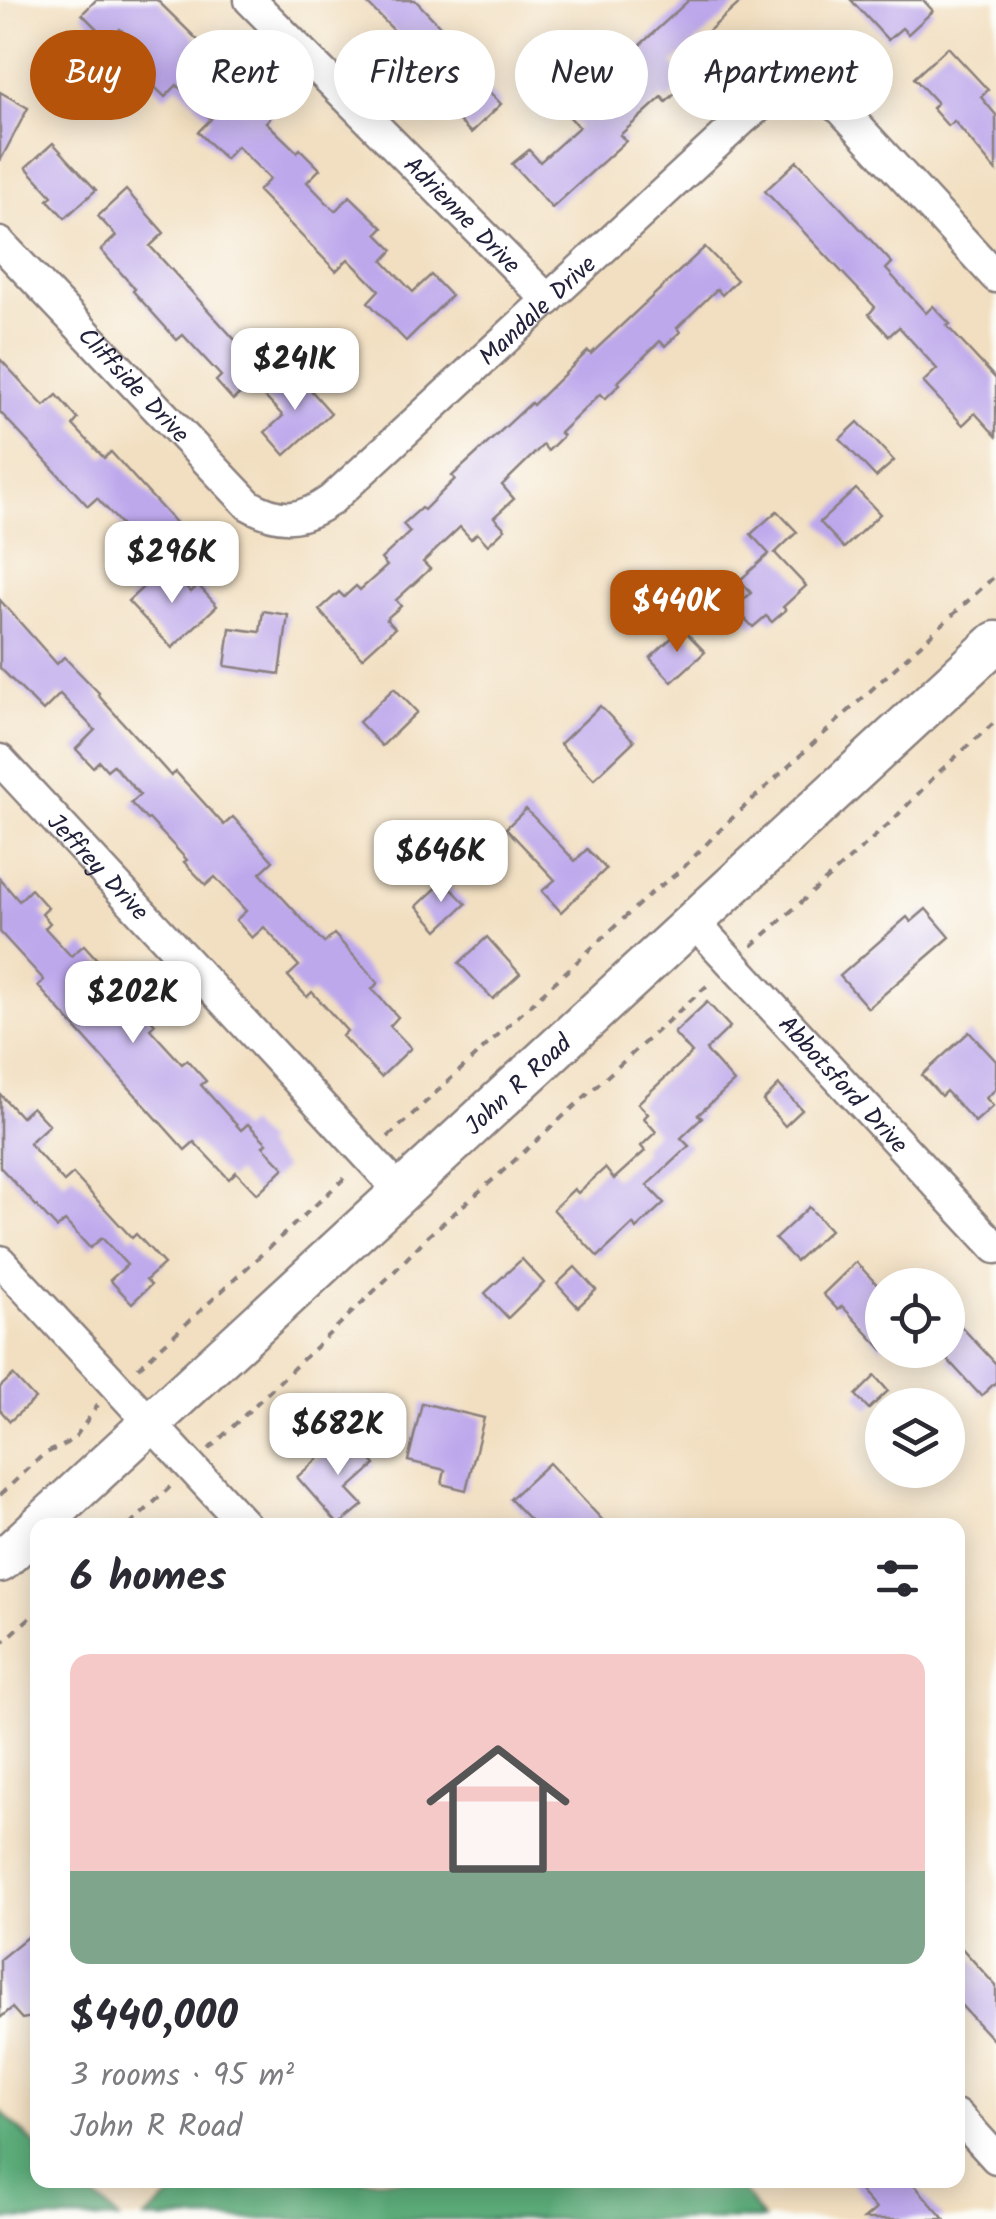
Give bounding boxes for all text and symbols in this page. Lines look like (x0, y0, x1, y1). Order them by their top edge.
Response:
chip: Buy (30, 30, 156, 120)
chip: Rent (176, 30, 314, 120)
chip: Filters (334, 30, 495, 120)
chip: New (515, 30, 648, 120)
chip: Apartment (668, 30, 893, 120)
street label: Adrienne Drive (393, 147, 530, 284)
street label: Mandale Drive (470, 246, 606, 376)
street label: Cliffside Drive (67, 318, 199, 453)
pin: $241K (225, 328, 365, 413)
text: $241K (253, 335, 337, 386)
pin: $296K (102, 521, 242, 606)
text: $296K (127, 528, 217, 579)
pin: $440K (607, 570, 747, 655)
text: $440K (632, 577, 722, 628)
street label: Jeffrey Drive (36, 804, 158, 931)
pin: $646K (371, 820, 511, 905)
text: $646K (396, 827, 486, 878)
pin: $202K (63, 961, 203, 1046)
text: $202K (87, 968, 179, 1019)
street label: Abbotsford Drive (768, 1007, 917, 1164)
street label: John R Road (456, 1024, 583, 1146)
map controls (865, 1268, 965, 1488)
button: locate (865, 1268, 965, 1368)
button: layers (865, 1388, 965, 1488)
pin: $682K (268, 1393, 408, 1478)
text: $682K (291, 1400, 385, 1451)
text: 6 homes (70, 1545, 226, 1612)
icon: filters (870, 1551, 925, 1606)
icon: home (408, 1719, 588, 1899)
text: $440,000 (70, 1984, 238, 2051)
text: 3 rooms · 95 m² (70, 2051, 294, 2102)
text: John R Road (70, 2102, 242, 2153)

